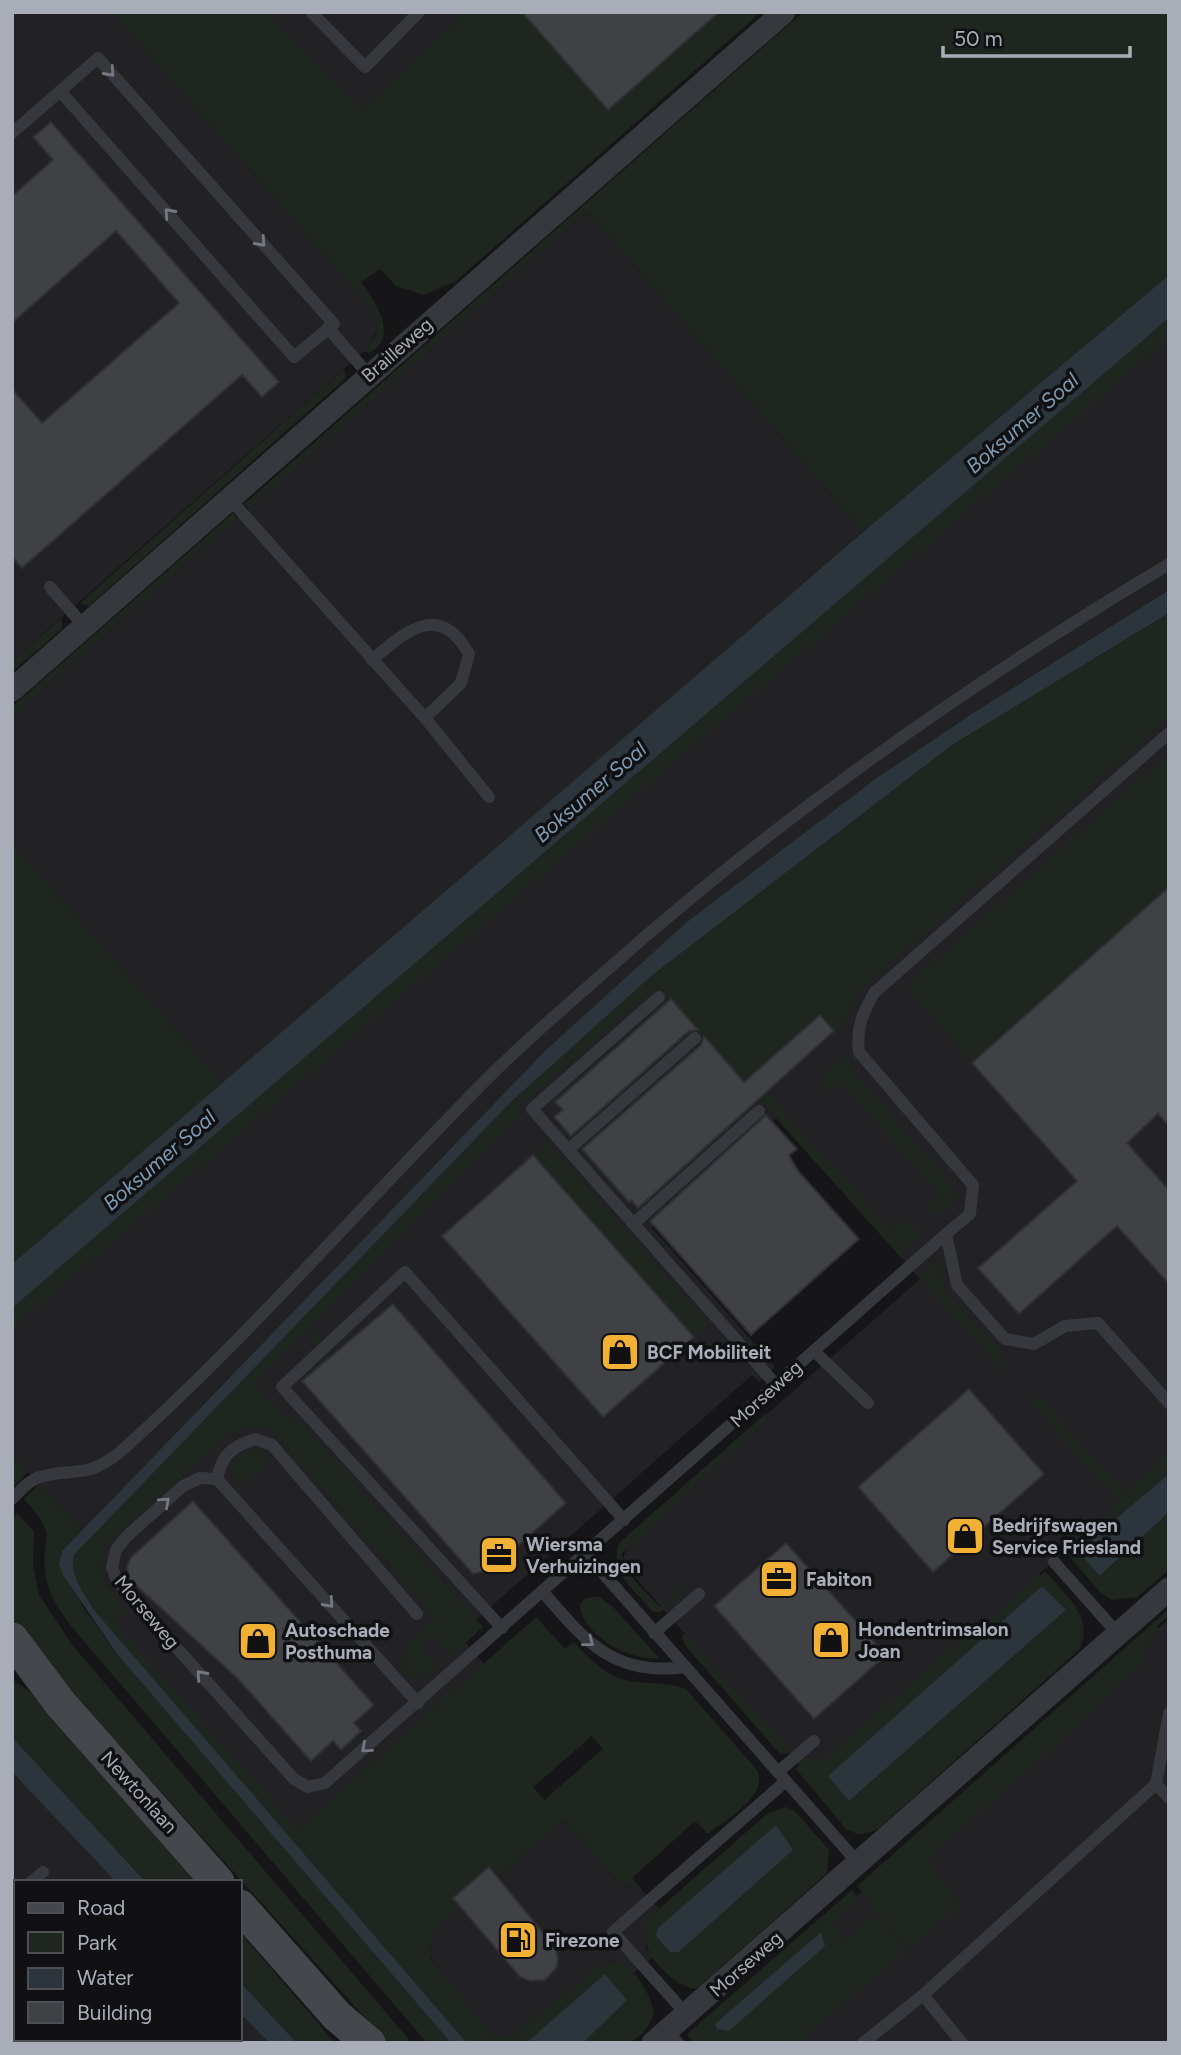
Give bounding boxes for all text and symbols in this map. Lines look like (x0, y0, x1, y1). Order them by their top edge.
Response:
scale bar (943, 14, 1130, 58)
text: 50 m (954, 26, 1003, 51)
one-way arrow (102, 64, 114, 77)
one-way arrow (165, 208, 178, 221)
one-way arrow (253, 234, 266, 247)
street label: Brailleweg (357, 313, 437, 387)
water label: Boksumer Soal (961, 367, 1083, 479)
water label: Boksumer Soal (529, 736, 651, 848)
water label: Boksumer Soal (98, 1104, 220, 1216)
shop icon: BCF Mobiliteit (599, 1331, 641, 1373)
place label: BCF Mobiliteit (647, 1341, 772, 1364)
street label: Morseweg (725, 1356, 807, 1432)
one-way arrow (157, 1498, 170, 1510)
place label: Bedrijfswagen Service Friesland (992, 1514, 1141, 1559)
shop icon: Bedrijfswagen Service Friesland (944, 1515, 986, 1557)
place label: Wiersma Verhuizingen (526, 1533, 641, 1578)
office icon: Wiersma Verhuizingen (478, 1534, 520, 1576)
office icon: Fabiton (758, 1558, 800, 1600)
place label: Fabiton (806, 1568, 872, 1591)
street label: Morseweg (110, 1571, 184, 1653)
one-way arrow (321, 1595, 333, 1608)
place label: Hondentrimsalon Joan (858, 1618, 1009, 1663)
place label: Autoschade Posthuma (285, 1619, 390, 1664)
shop icon: Hondentrimsalon Joan (810, 1619, 852, 1661)
shop icon: Autoschade Posthuma (237, 1620, 279, 1662)
one-way arrow (581, 1633, 594, 1646)
one-way arrow (197, 1670, 209, 1683)
one-way arrow (362, 1740, 375, 1752)
street label: Newtonlaan (96, 1746, 182, 1838)
legend (14, 1880, 242, 2041)
text: Road (77, 1895, 125, 1920)
fuel station icon: Firezone (497, 1919, 539, 1961)
street label: Morseweg (705, 1926, 787, 2002)
place label: Firezone (545, 1929, 620, 1952)
text: Park (77, 1930, 118, 1955)
text: Water (77, 1965, 133, 1990)
text: Building (77, 2000, 152, 2025)

